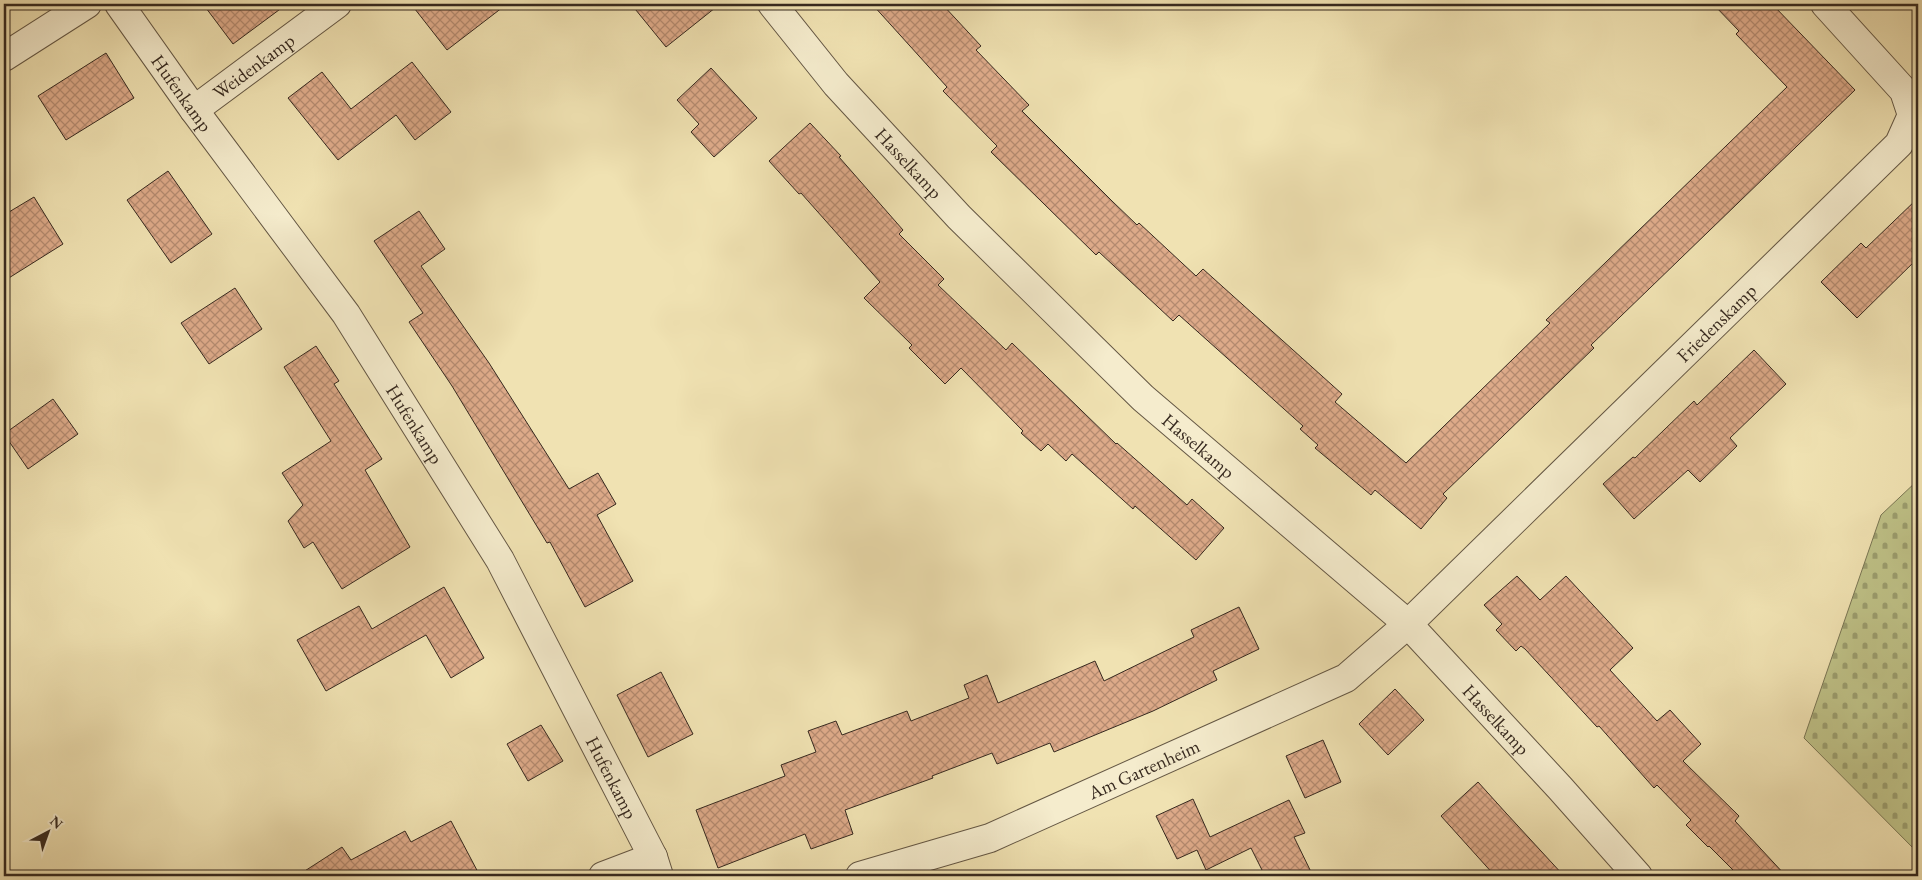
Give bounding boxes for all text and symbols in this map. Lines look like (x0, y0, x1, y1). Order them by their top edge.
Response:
street label: Weidenkamp (208, 28, 300, 105)
street label: Hufenkamp (145, 49, 218, 137)
street label: Hasselkamp (869, 122, 948, 204)
street label: Friedenskamp (1671, 278, 1762, 368)
street label: Hufenkamp (380, 380, 449, 469)
street label: Hasselkamp (1157, 408, 1240, 484)
street label: Hasselkamp (1457, 679, 1535, 761)
street label: Hufenkamp (580, 732, 643, 823)
street label: Am Gartenheim (1083, 733, 1204, 806)
north arrow (22, 808, 72, 858)
text: N (46, 812, 67, 833)

